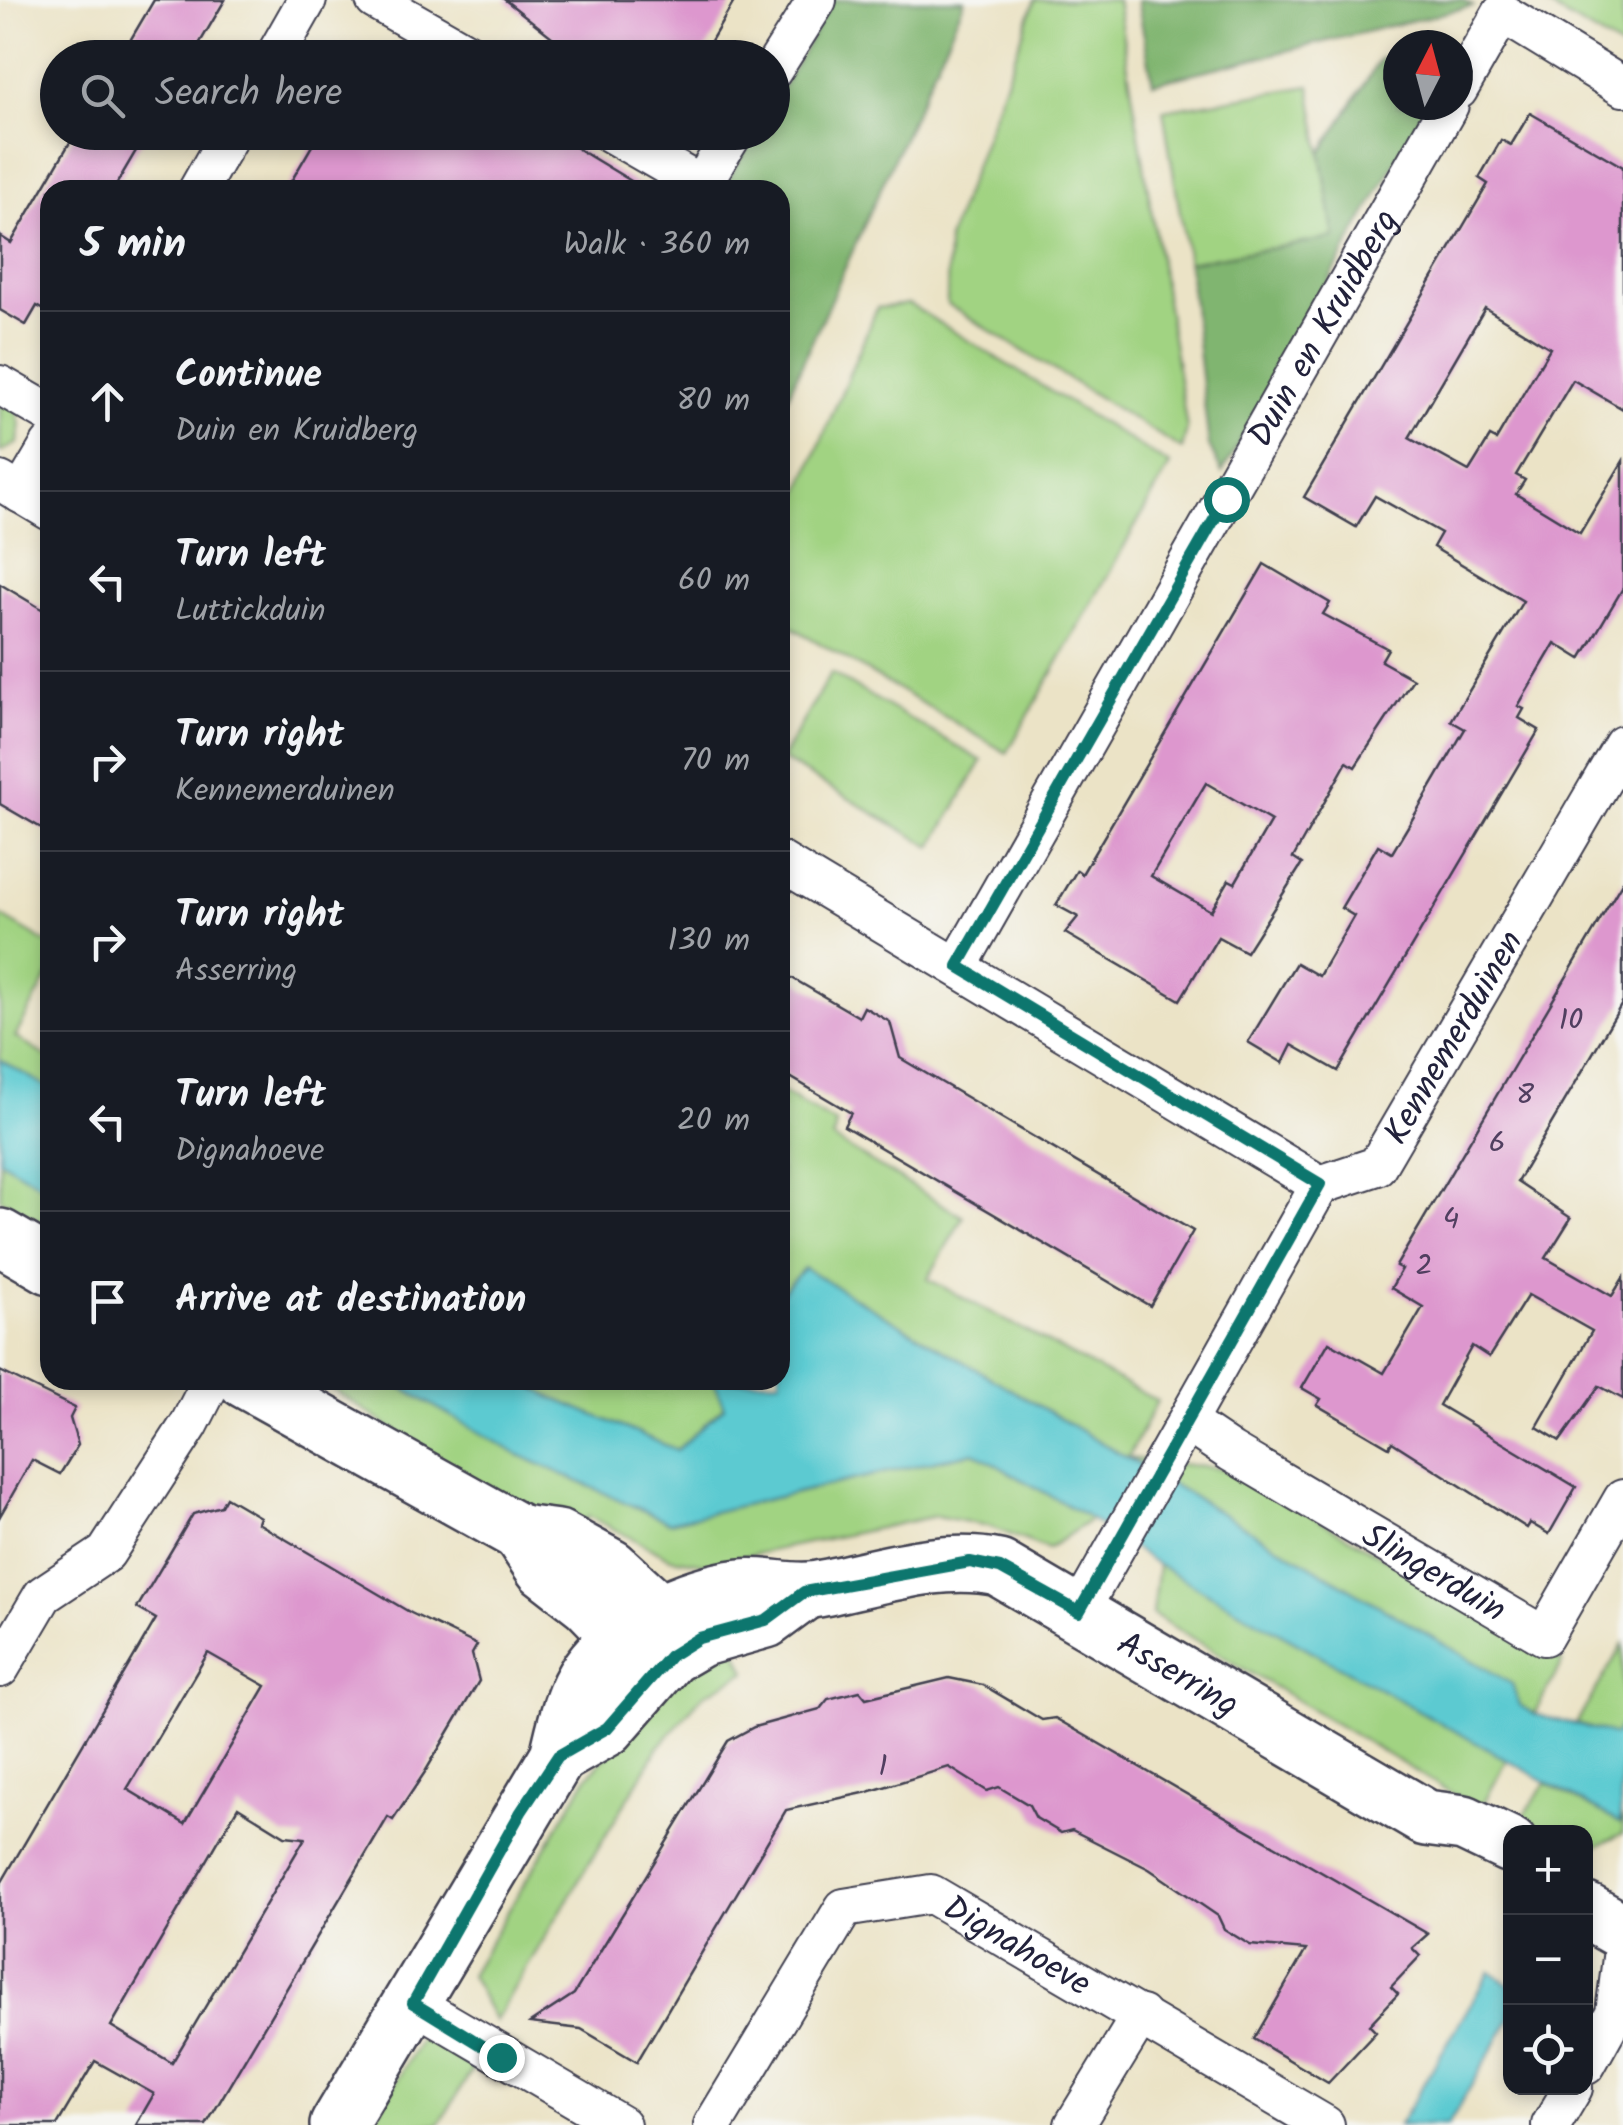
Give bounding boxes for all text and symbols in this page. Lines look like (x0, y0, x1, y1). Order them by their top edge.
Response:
north arrow (1383, 30, 1473, 120)
search box (40, 40, 790, 150)
text: Search here (155, 65, 342, 125)
icon: search (75, 68, 130, 123)
street label: Duin en Kruidberg (1234, 199, 1415, 459)
text: 5 min (80, 212, 186, 279)
text: Walk · 360 m (564, 220, 750, 271)
text: Continue (175, 346, 322, 406)
icon: ahead (80, 374, 135, 429)
text: 80 m (676, 376, 750, 427)
text: Duin en Kruidberg (175, 406, 418, 457)
route start (1204, 477, 1250, 523)
text: Turn left (175, 526, 326, 586)
icon: left (80, 554, 135, 609)
text: 60 m (678, 556, 750, 607)
text: Luttickduin (175, 586, 326, 637)
text: Turn right (175, 706, 344, 766)
icon: right (80, 734, 135, 789)
text: 70 m (681, 736, 750, 787)
text: Kennemerduinen (175, 766, 395, 817)
text: Turn right (175, 886, 344, 946)
icon: right (80, 914, 135, 969)
text: 130 m (667, 916, 750, 967)
street label: Kennemerduinen (1370, 920, 1540, 1156)
text: Asserring (175, 946, 297, 997)
house number: 10 (1559, 997, 1583, 1045)
text: Turn left (175, 1066, 326, 1126)
house number: 8 (1516, 1072, 1535, 1120)
icon: left (80, 1094, 135, 1149)
text: 20 m (677, 1096, 750, 1147)
house number: 6 (1489, 1120, 1505, 1168)
text: Dignahoeve (175, 1126, 324, 1177)
house number: 4 (1443, 1196, 1459, 1244)
house number: 2 (1415, 1243, 1433, 1291)
text: Arrive at destination (175, 1271, 526, 1331)
icon: arrive (80, 1274, 135, 1329)
street label: Slingerduin (1350, 1510, 1516, 1639)
street label: Asserring (1105, 1618, 1249, 1734)
house number: 1 (878, 1743, 888, 1791)
map controls (1503, 1825, 1593, 2095)
button: + (1503, 1825, 1593, 1915)
street label: Dignahoeve (931, 1882, 1101, 2013)
button: − (1503, 1915, 1593, 2005)
button: locate (1503, 2005, 1593, 2095)
route end (479, 2035, 525, 2081)

